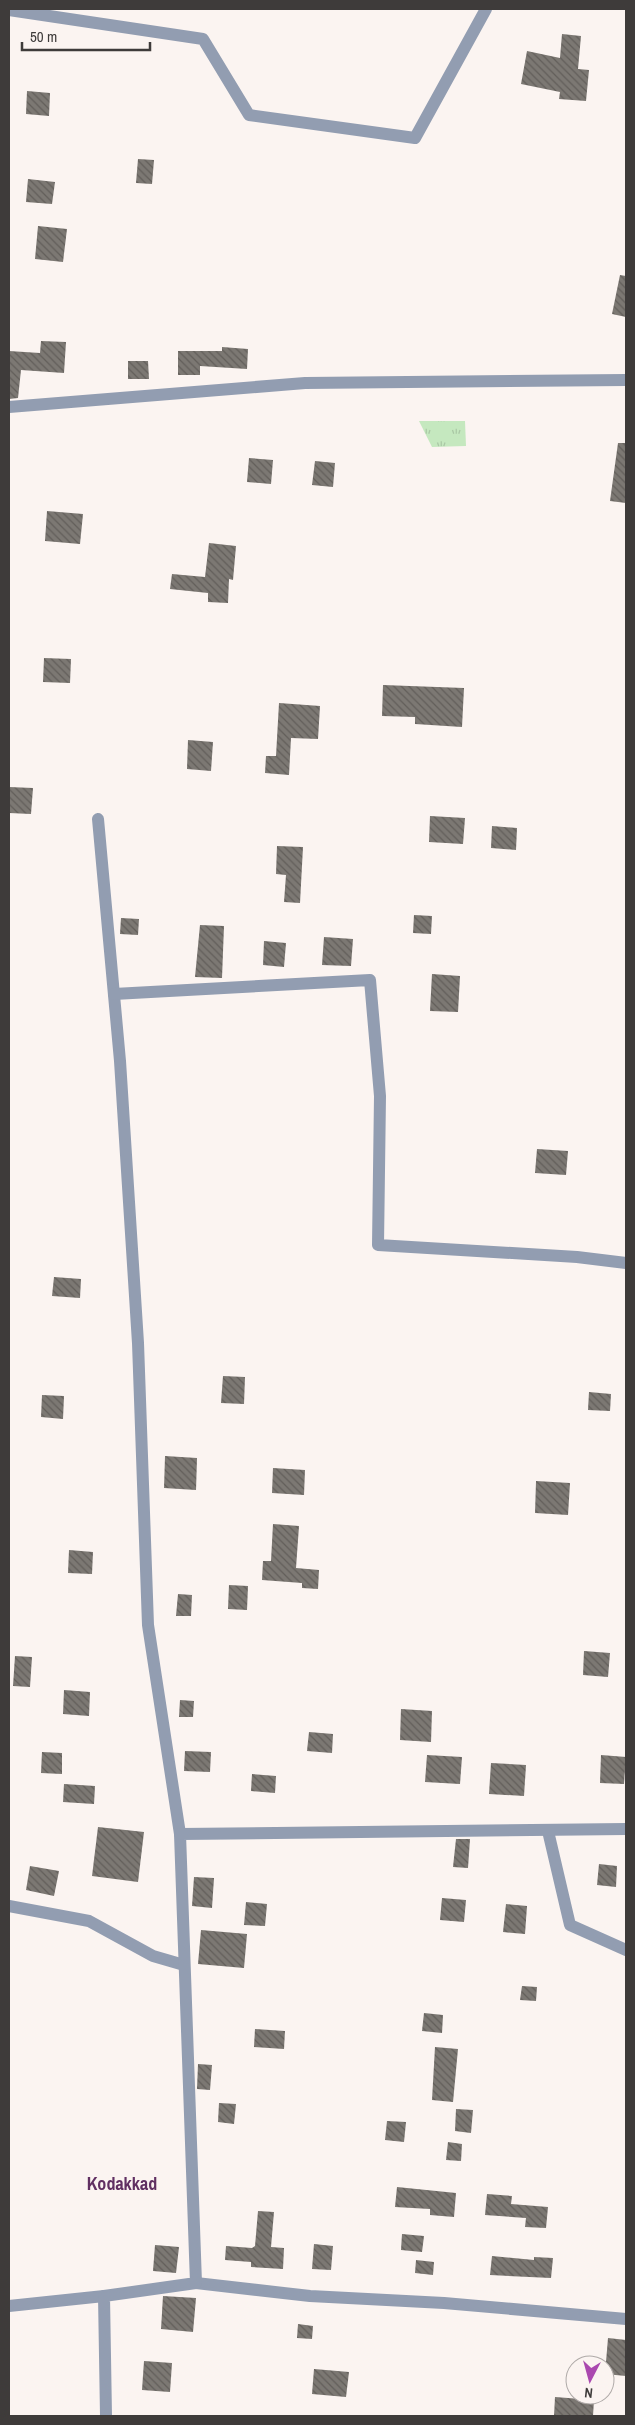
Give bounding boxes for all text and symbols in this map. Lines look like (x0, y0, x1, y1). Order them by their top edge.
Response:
scale bar (22, 20, 150, 52)
text: 50 m (30, 26, 57, 47)
district label: Kodakkad (87, 2171, 157, 2196)
north arrow (565, 2355, 615, 2405)
text: N (584, 2384, 594, 2402)

